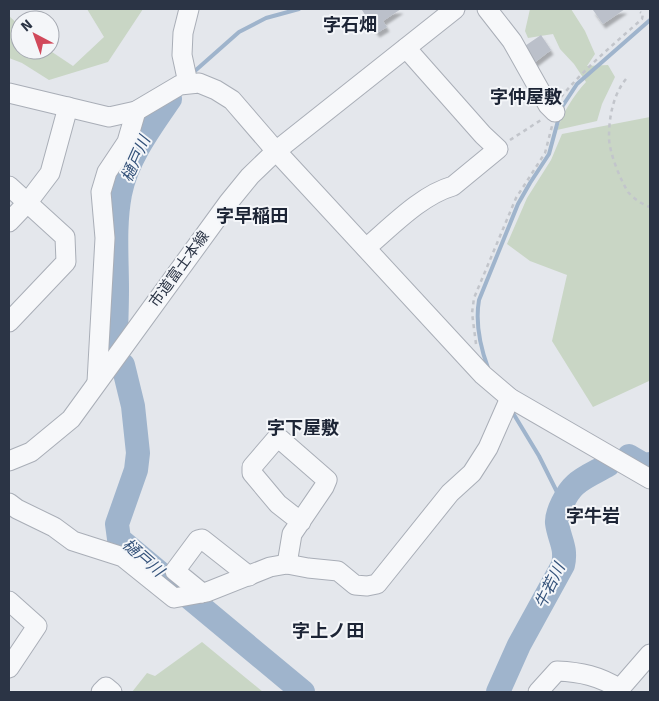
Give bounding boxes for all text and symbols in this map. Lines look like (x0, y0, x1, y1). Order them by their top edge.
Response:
north arrow (10, 10, 60, 60)
district label: 字石畑 (323, 14, 377, 36)
text: N (18, 16, 36, 35)
district label: 字仲屋敷 (490, 86, 562, 108)
water label: 樋戸川 (117, 131, 156, 185)
district label: 字早稲田 (216, 205, 288, 227)
street label: 市道富士本線 (145, 227, 213, 311)
district label: 字下屋敷 (267, 417, 339, 439)
district label: 字牛岩 (566, 505, 620, 527)
water label: 樋戸川 (118, 535, 169, 583)
water label: 牛若川 (530, 558, 570, 612)
district label: 字上ノ田 (292, 620, 364, 642)

